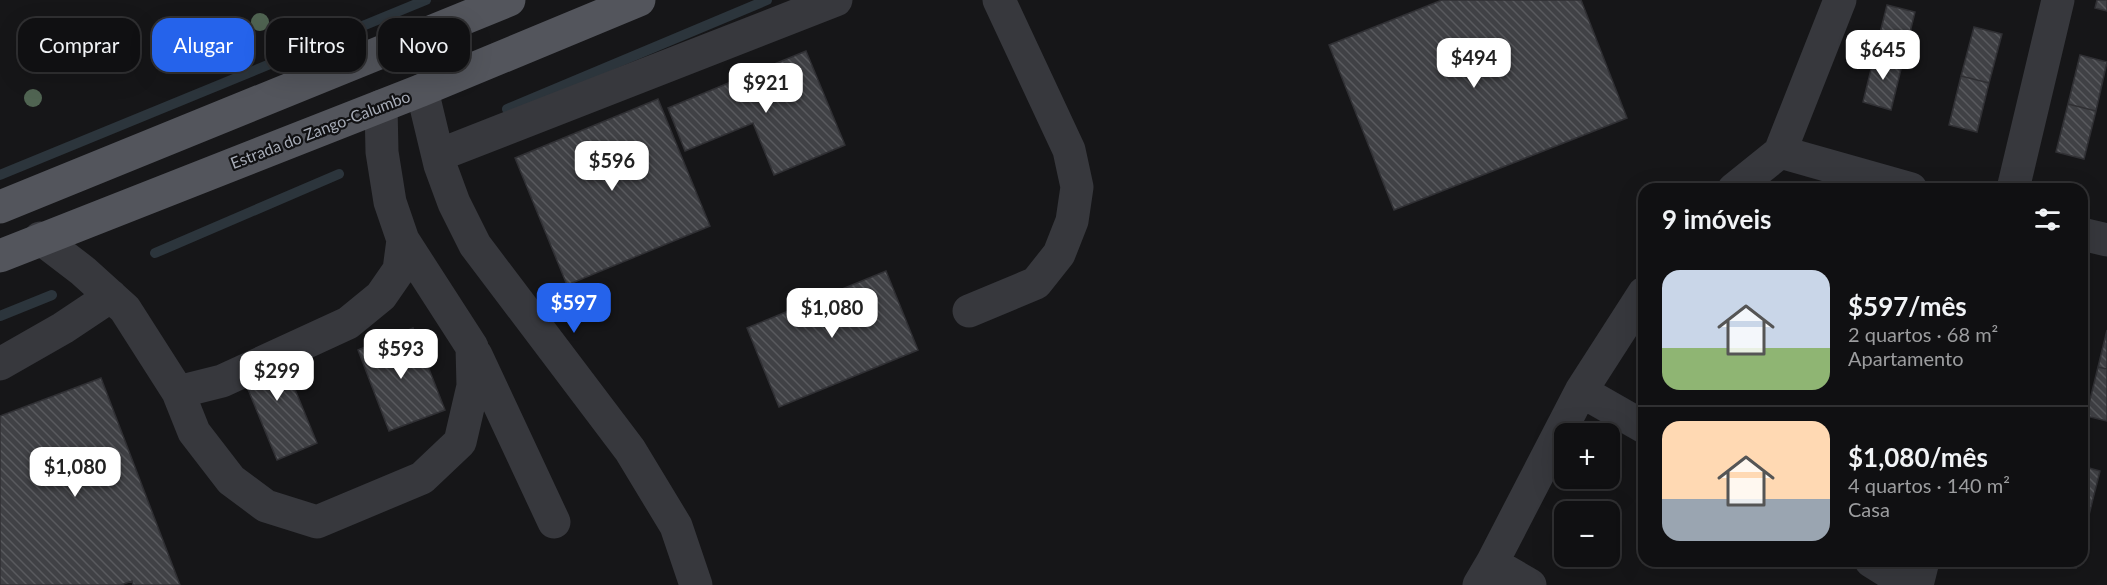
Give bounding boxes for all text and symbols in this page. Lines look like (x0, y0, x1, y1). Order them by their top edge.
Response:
chip: Comprar (18, 18, 140, 72)
chip: Alugar (152, 18, 254, 72)
chip: Filtros (266, 18, 366, 72)
chip: Novo (378, 18, 470, 72)
pin: $645 (1847, 30, 1919, 81)
text: $645 (1860, 37, 1906, 61)
pin: $494 (1438, 38, 1510, 89)
text: $494 (1451, 45, 1497, 69)
pin: $921 (730, 63, 802, 114)
text: $921 (743, 70, 789, 94)
street label: Estrada do Zango-Calumbo (228, 86, 412, 172)
pin: $596 (576, 141, 648, 192)
text: $596 (589, 148, 635, 172)
text: 9 imóveis (1662, 203, 1772, 235)
icon: filters (2031, 203, 2064, 236)
pin: $597 (538, 283, 610, 334)
pin: $1,080 (783, 288, 881, 339)
text: $597 (551, 290, 597, 314)
text: $597/mês (1848, 290, 1967, 322)
icon: home (1710, 294, 1782, 366)
text: $1,080 (801, 295, 863, 319)
text: 2 quartos · 68 m² (1848, 322, 1998, 346)
pin: $593 (365, 329, 437, 380)
text: $593 (378, 336, 424, 360)
text: Apartamento (1848, 346, 1964, 370)
pin: $299 (241, 351, 313, 402)
text: $299 (254, 358, 300, 382)
map controls (1554, 423, 1620, 567)
button: + (1554, 423, 1620, 489)
text: $1,080/mês (1848, 441, 1988, 473)
icon: home (1710, 445, 1782, 517)
pin: $1,080 (26, 447, 124, 498)
text: $1,080 (44, 454, 106, 478)
text: 4 quartos · 140 m² (1848, 473, 2010, 497)
text: Casa (1848, 497, 1890, 521)
button: − (1554, 501, 1620, 567)

